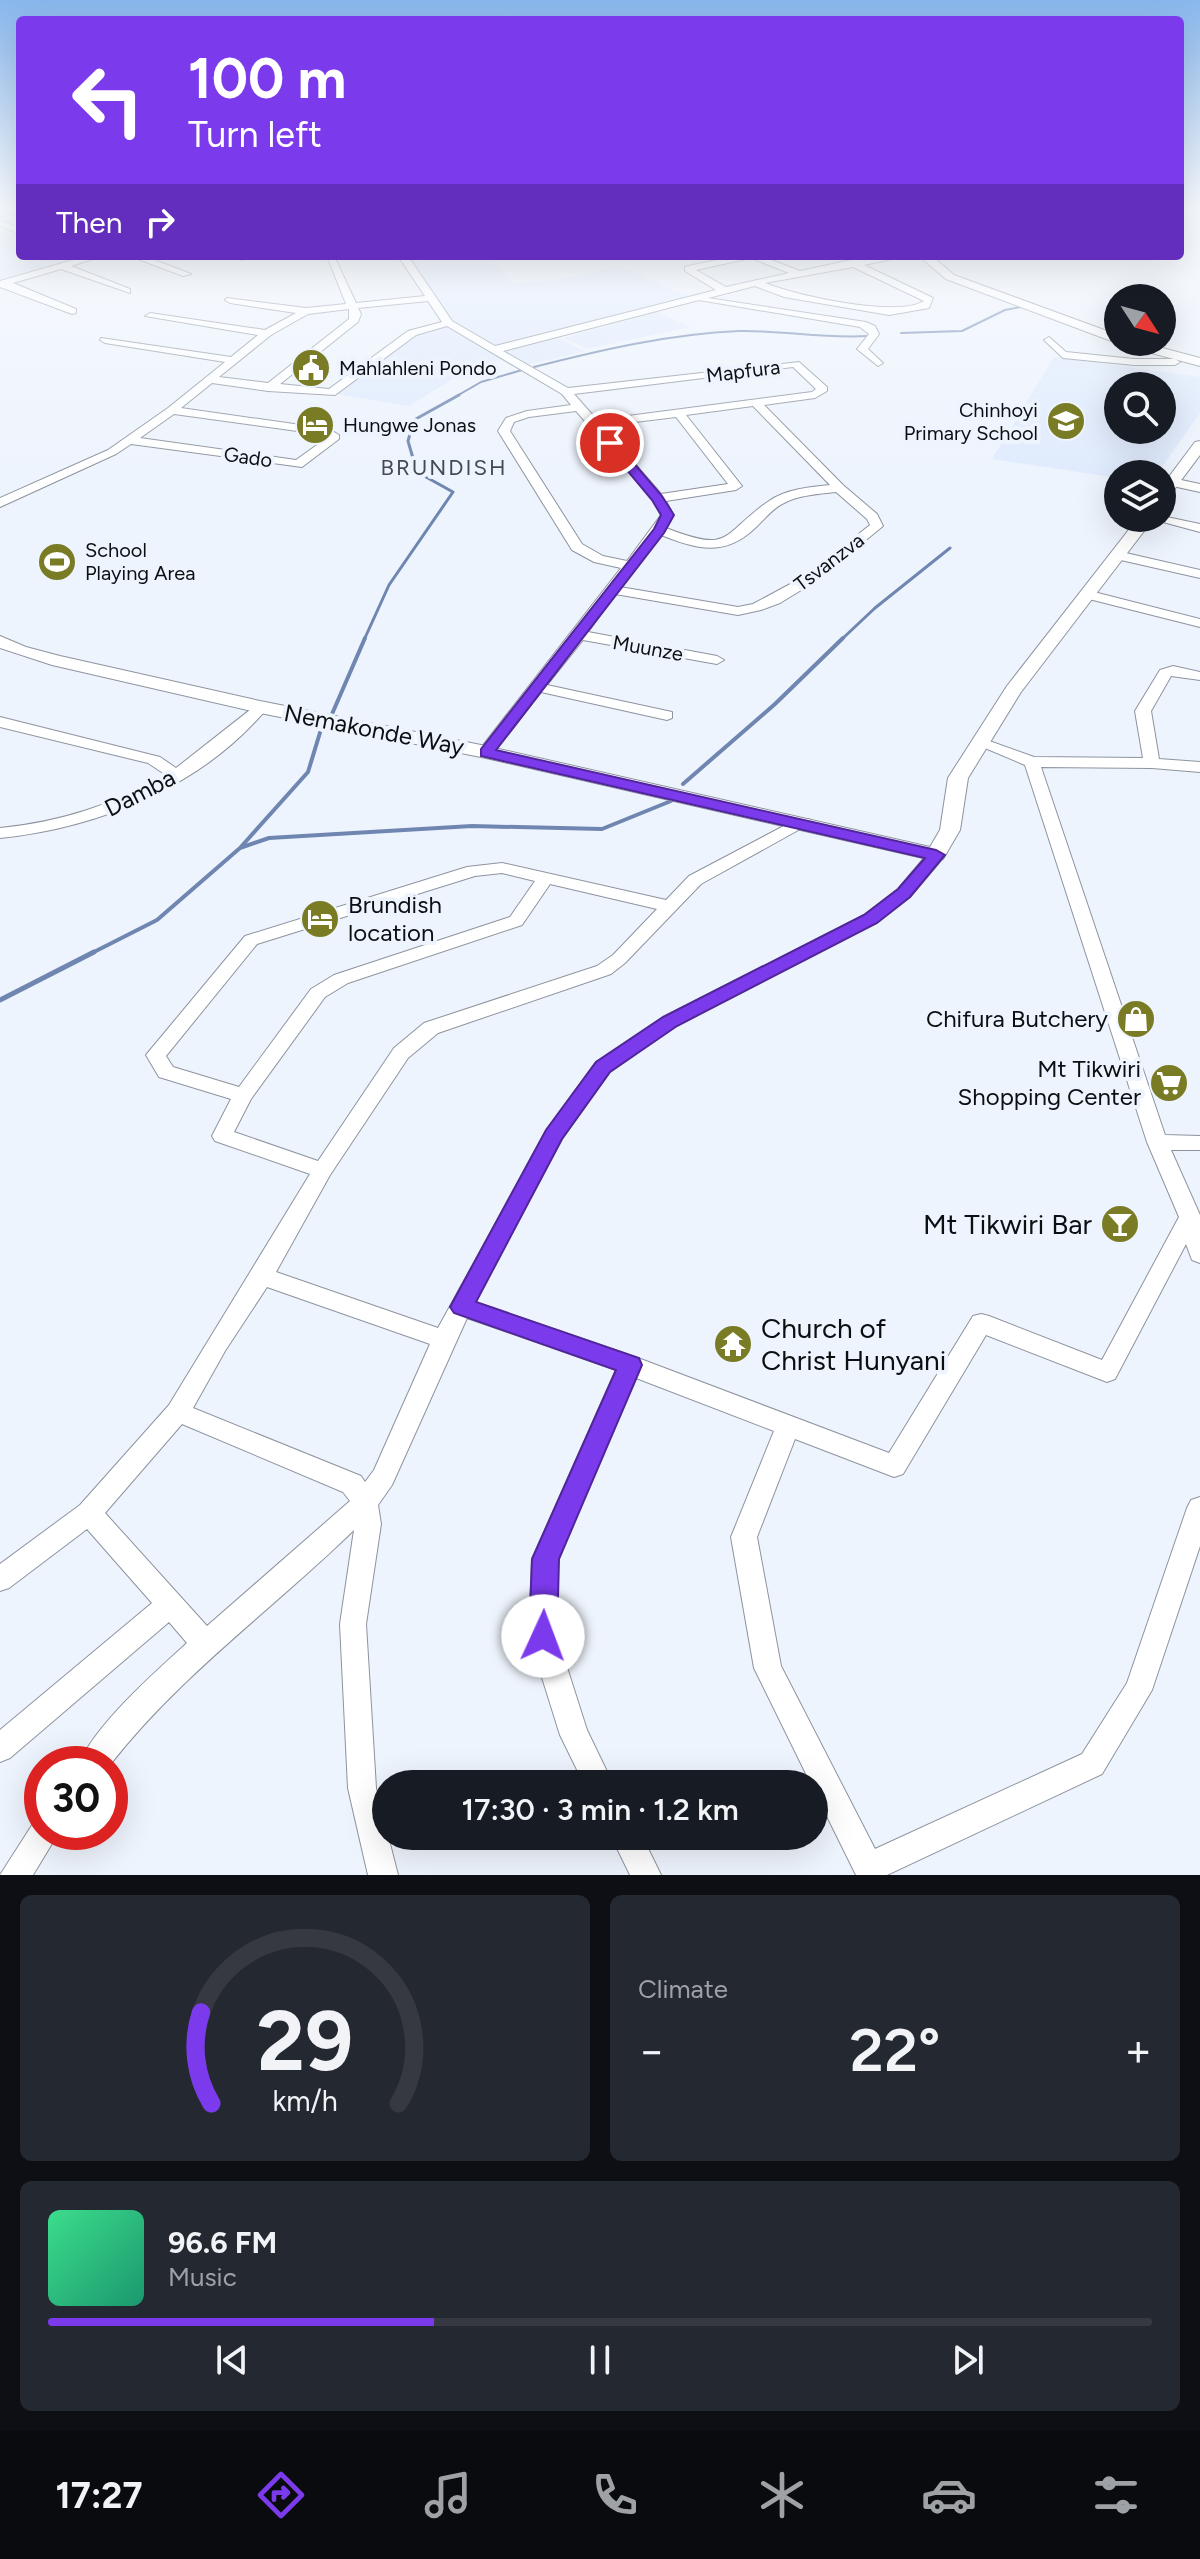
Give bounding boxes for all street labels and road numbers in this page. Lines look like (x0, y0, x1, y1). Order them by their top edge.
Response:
street label: Mapfura (705, 355, 781, 387)
street label: Gado (222, 442, 274, 472)
street label: Tsvanzva (789, 528, 869, 596)
street label: Muunze (611, 630, 685, 666)
street label: Nemakonde Way (282, 698, 467, 761)
street label: Damba (100, 763, 180, 823)

